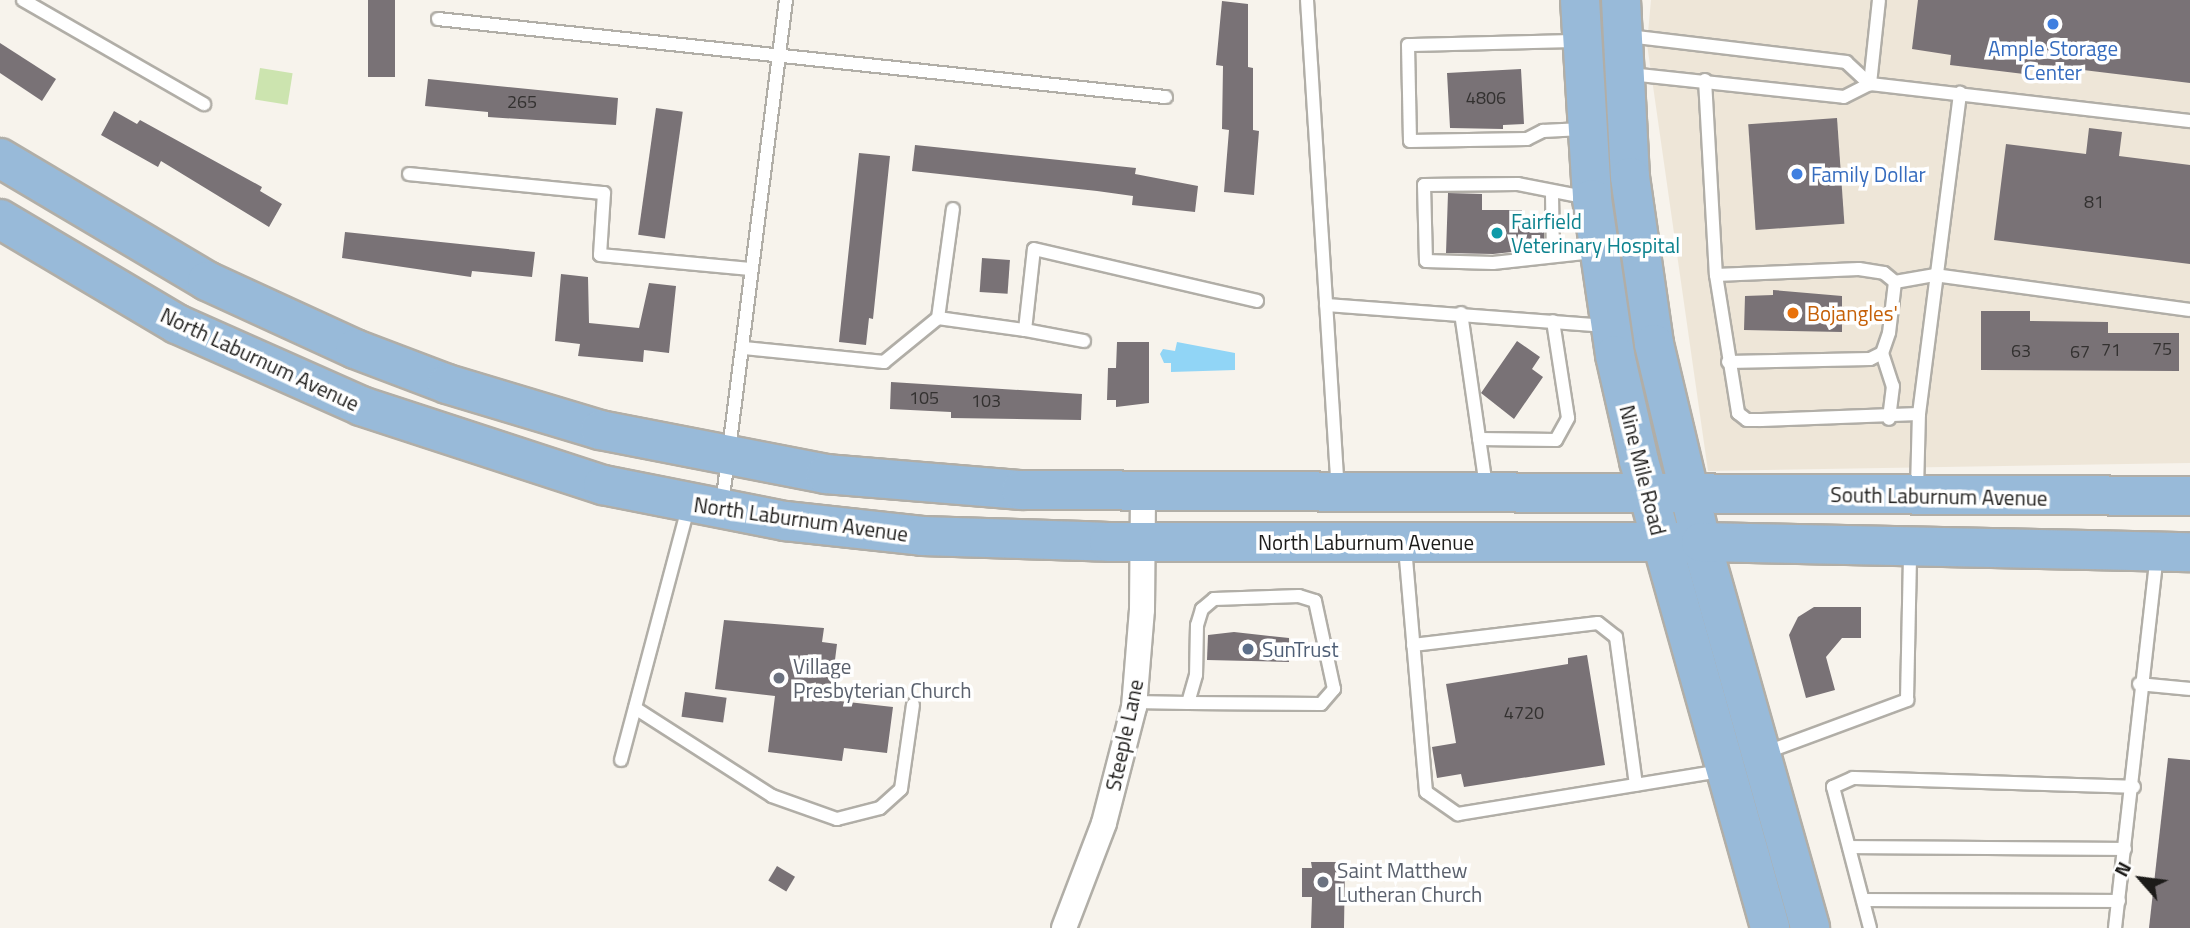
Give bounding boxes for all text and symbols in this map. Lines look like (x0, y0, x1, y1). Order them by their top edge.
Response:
marker: Ample Storage Center (2045, 16, 2061, 32)
place label: Ample Storage Center (1988, 35, 2118, 85)
house number: 4806 (1466, 87, 1506, 109)
house number: 265 (507, 91, 537, 113)
place label: Family Dollar (1811, 161, 1926, 187)
marker: Family Dollar (1789, 166, 1805, 182)
house number: 81 (2084, 191, 2104, 213)
place label: Fairfield Veterinary Hospital (1511, 208, 1680, 258)
marker: Fairfield Veterinary Hospital (1489, 225, 1505, 241)
place label: Bojangles' (1807, 300, 1898, 326)
street label: North Laburnum Avenue (157, 302, 363, 416)
marker: Bojangles' (1785, 305, 1801, 321)
house number: 75 (2152, 338, 2172, 360)
house number: 71 (2101, 339, 2121, 361)
house number: 63 (2011, 340, 2031, 362)
house number: 67 (2070, 341, 2090, 363)
house number: 105 (909, 387, 939, 409)
house number: 103 (971, 390, 1001, 412)
street label: Nine Mile Road (1615, 402, 1671, 538)
street label: South Laburnum Avenue (1830, 482, 2048, 510)
street label: North Laburnum Avenue (692, 491, 910, 547)
street label: North Laburnum Avenue (1258, 529, 1474, 555)
place label: SunTrust (1262, 636, 1339, 662)
marker: SunTrust (1240, 641, 1256, 657)
place label: Village Presbyterian Church (793, 653, 971, 703)
marker: Village Presbyterian Church (771, 670, 787, 686)
street label: Steeple Lane (1100, 677, 1148, 793)
house number: 4720 (1504, 702, 1544, 724)
north arrow (2106, 844, 2176, 914)
text: N (2106, 856, 2138, 882)
place label: Saint Matthew Lutheran Church (1337, 857, 1482, 907)
marker: Saint Matthew Lutheran Church (1315, 874, 1331, 890)

